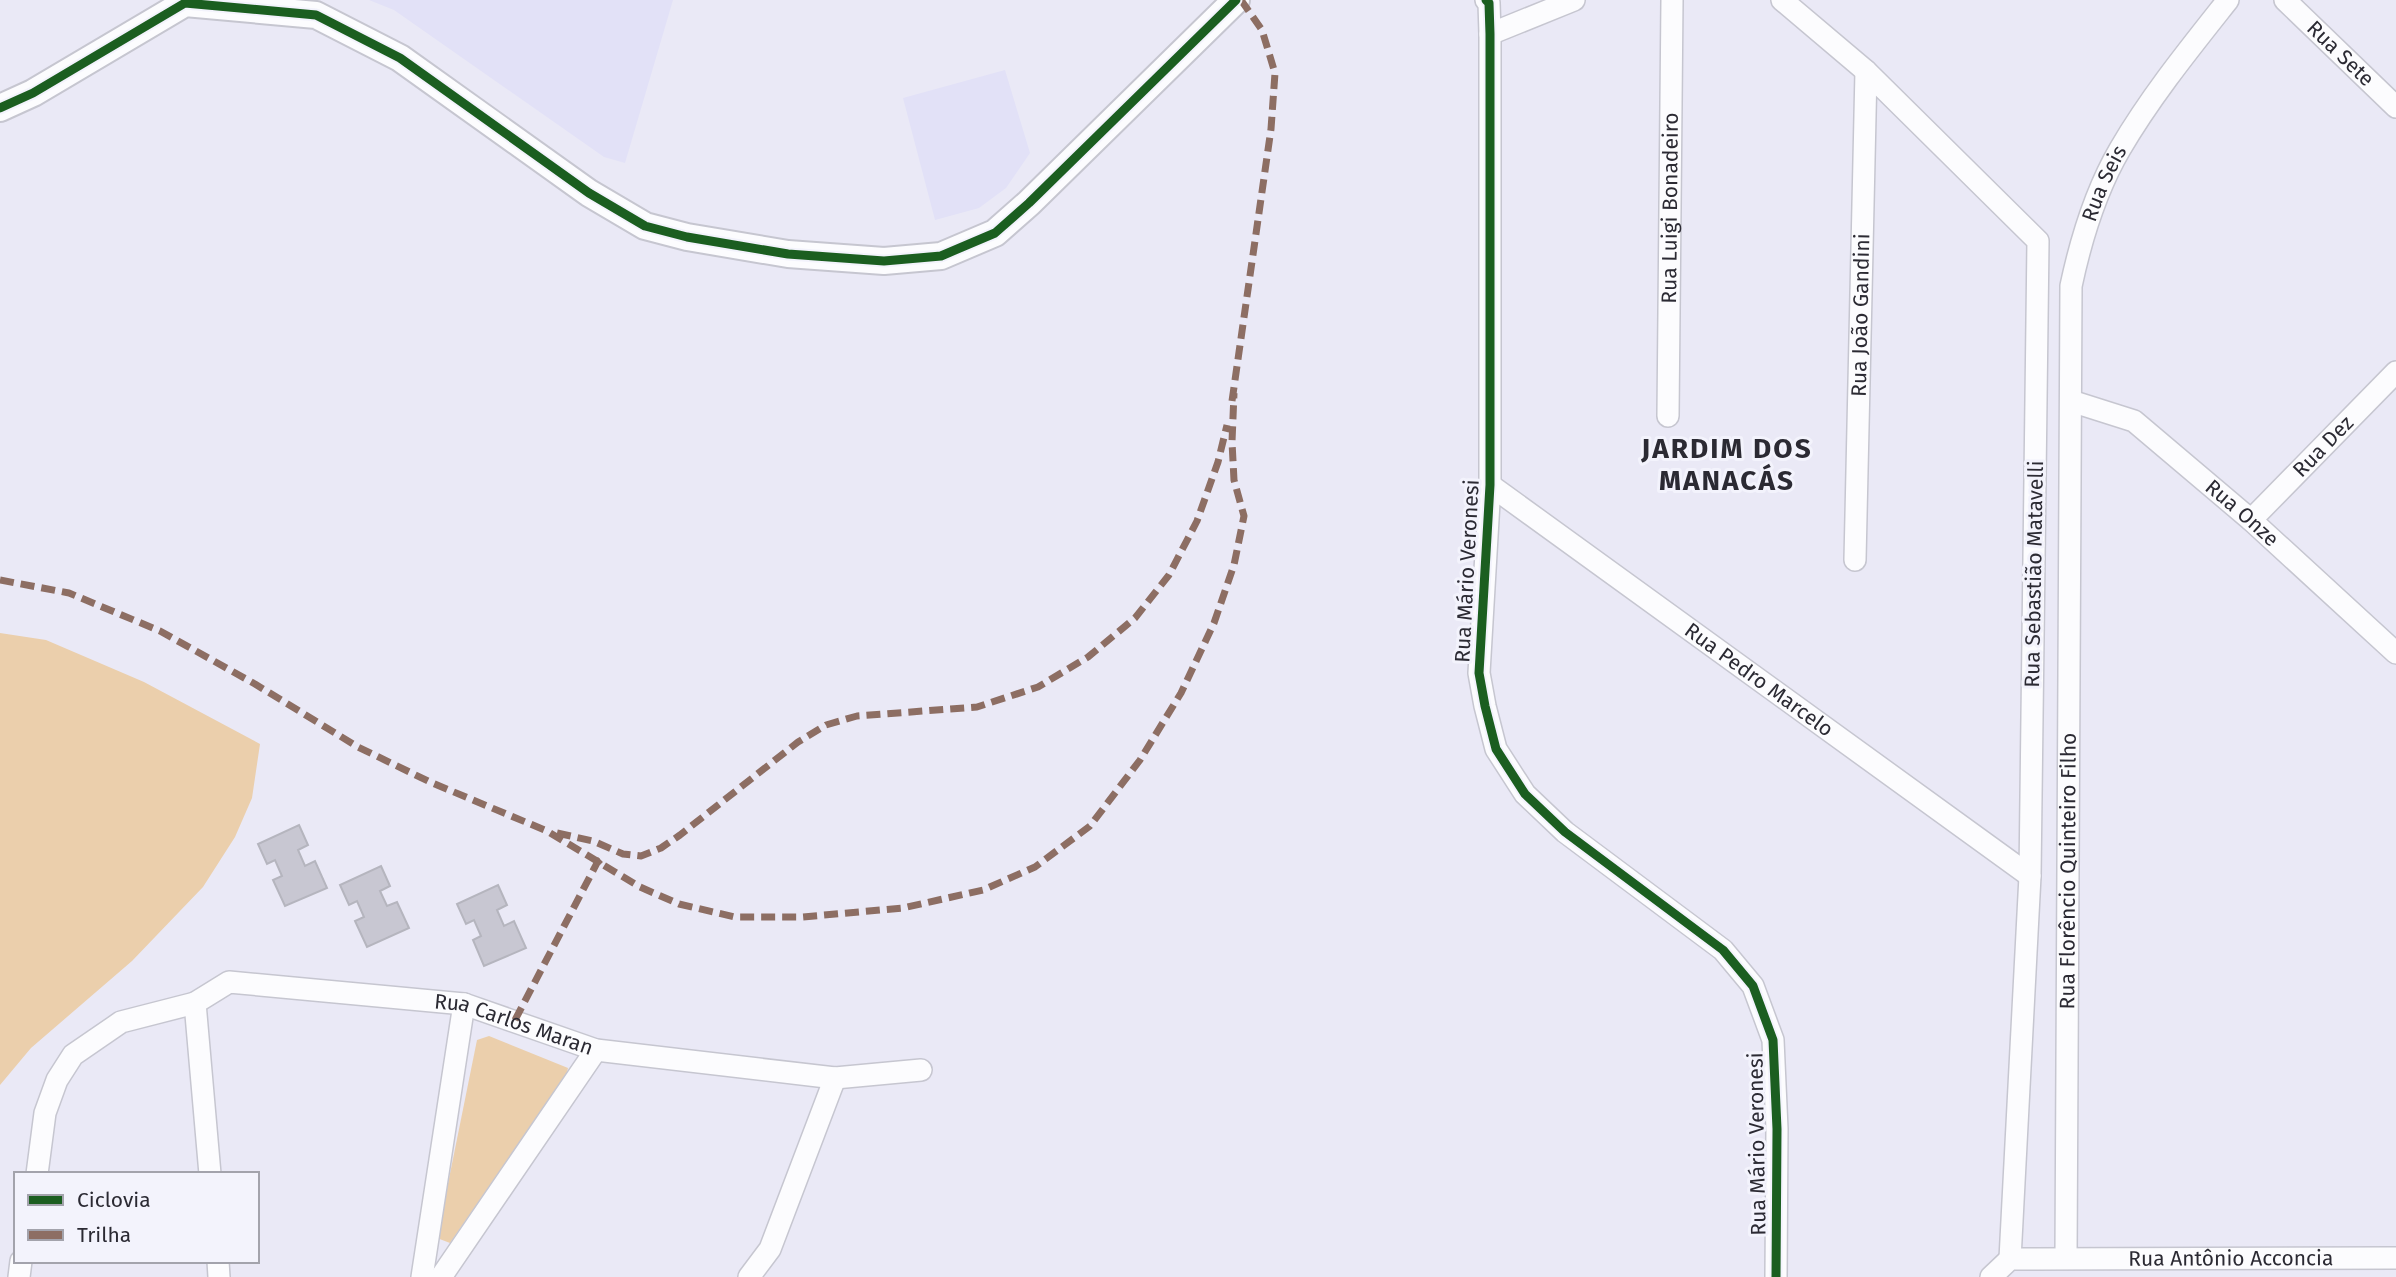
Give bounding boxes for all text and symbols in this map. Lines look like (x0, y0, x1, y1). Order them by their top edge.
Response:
street label: Rua Sete (2301, 15, 2380, 92)
street label: Rua Luigi Bonadeiro (1656, 112, 1684, 304)
street label: Rua Seis (2076, 140, 2132, 225)
street label: Rua João Gandini (1846, 233, 1875, 397)
street label: Rua Dez (2287, 410, 2359, 483)
district label: JARDIM DOS MANACÁS (1640, 432, 1813, 497)
street label: Rua Sebastião Matavelli (2019, 460, 2049, 688)
street label: Rua Onze (2200, 474, 2284, 552)
street label: Rua Mário Veronesi (1449, 479, 1485, 663)
street label: Rua Pedro Marcelo (1679, 617, 1838, 742)
street label: Rua Florêncio Quinteiro Filho (2054, 733, 2082, 1009)
street label: Rua Carlos Maran (433, 988, 597, 1061)
street label: Rua Mário Veronesi (1742, 1052, 1772, 1236)
legend (14, 1172, 259, 1263)
text: Ciclovia (77, 1187, 151, 1213)
text: Trilha (77, 1222, 131, 1248)
street label: Rua Antônio Acconcia (2128, 1245, 2333, 1272)

